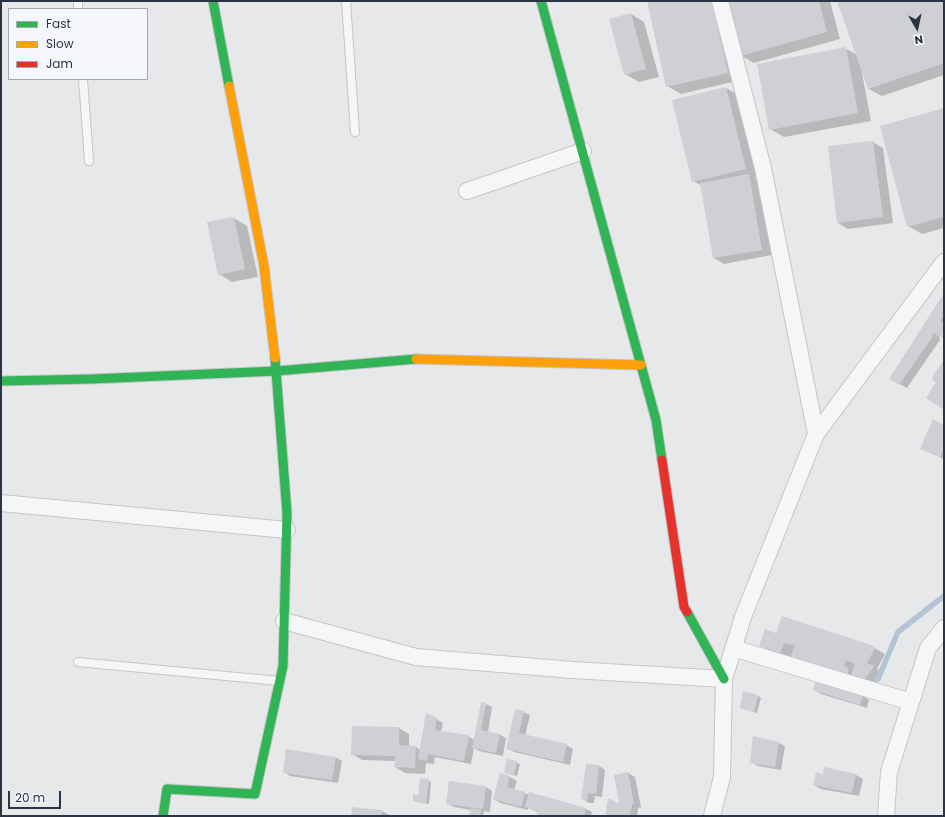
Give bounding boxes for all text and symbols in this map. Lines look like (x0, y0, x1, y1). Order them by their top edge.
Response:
legend (8, 8, 148, 80)
north arrow (897, 8, 937, 48)
text: Fast (46, 15, 71, 32)
text: N (914, 31, 924, 48)
text: Slow (46, 35, 74, 52)
text: Jam (46, 55, 73, 72)
scale bar (10, 783, 63, 809)
text: 20 m (15, 789, 45, 806)

